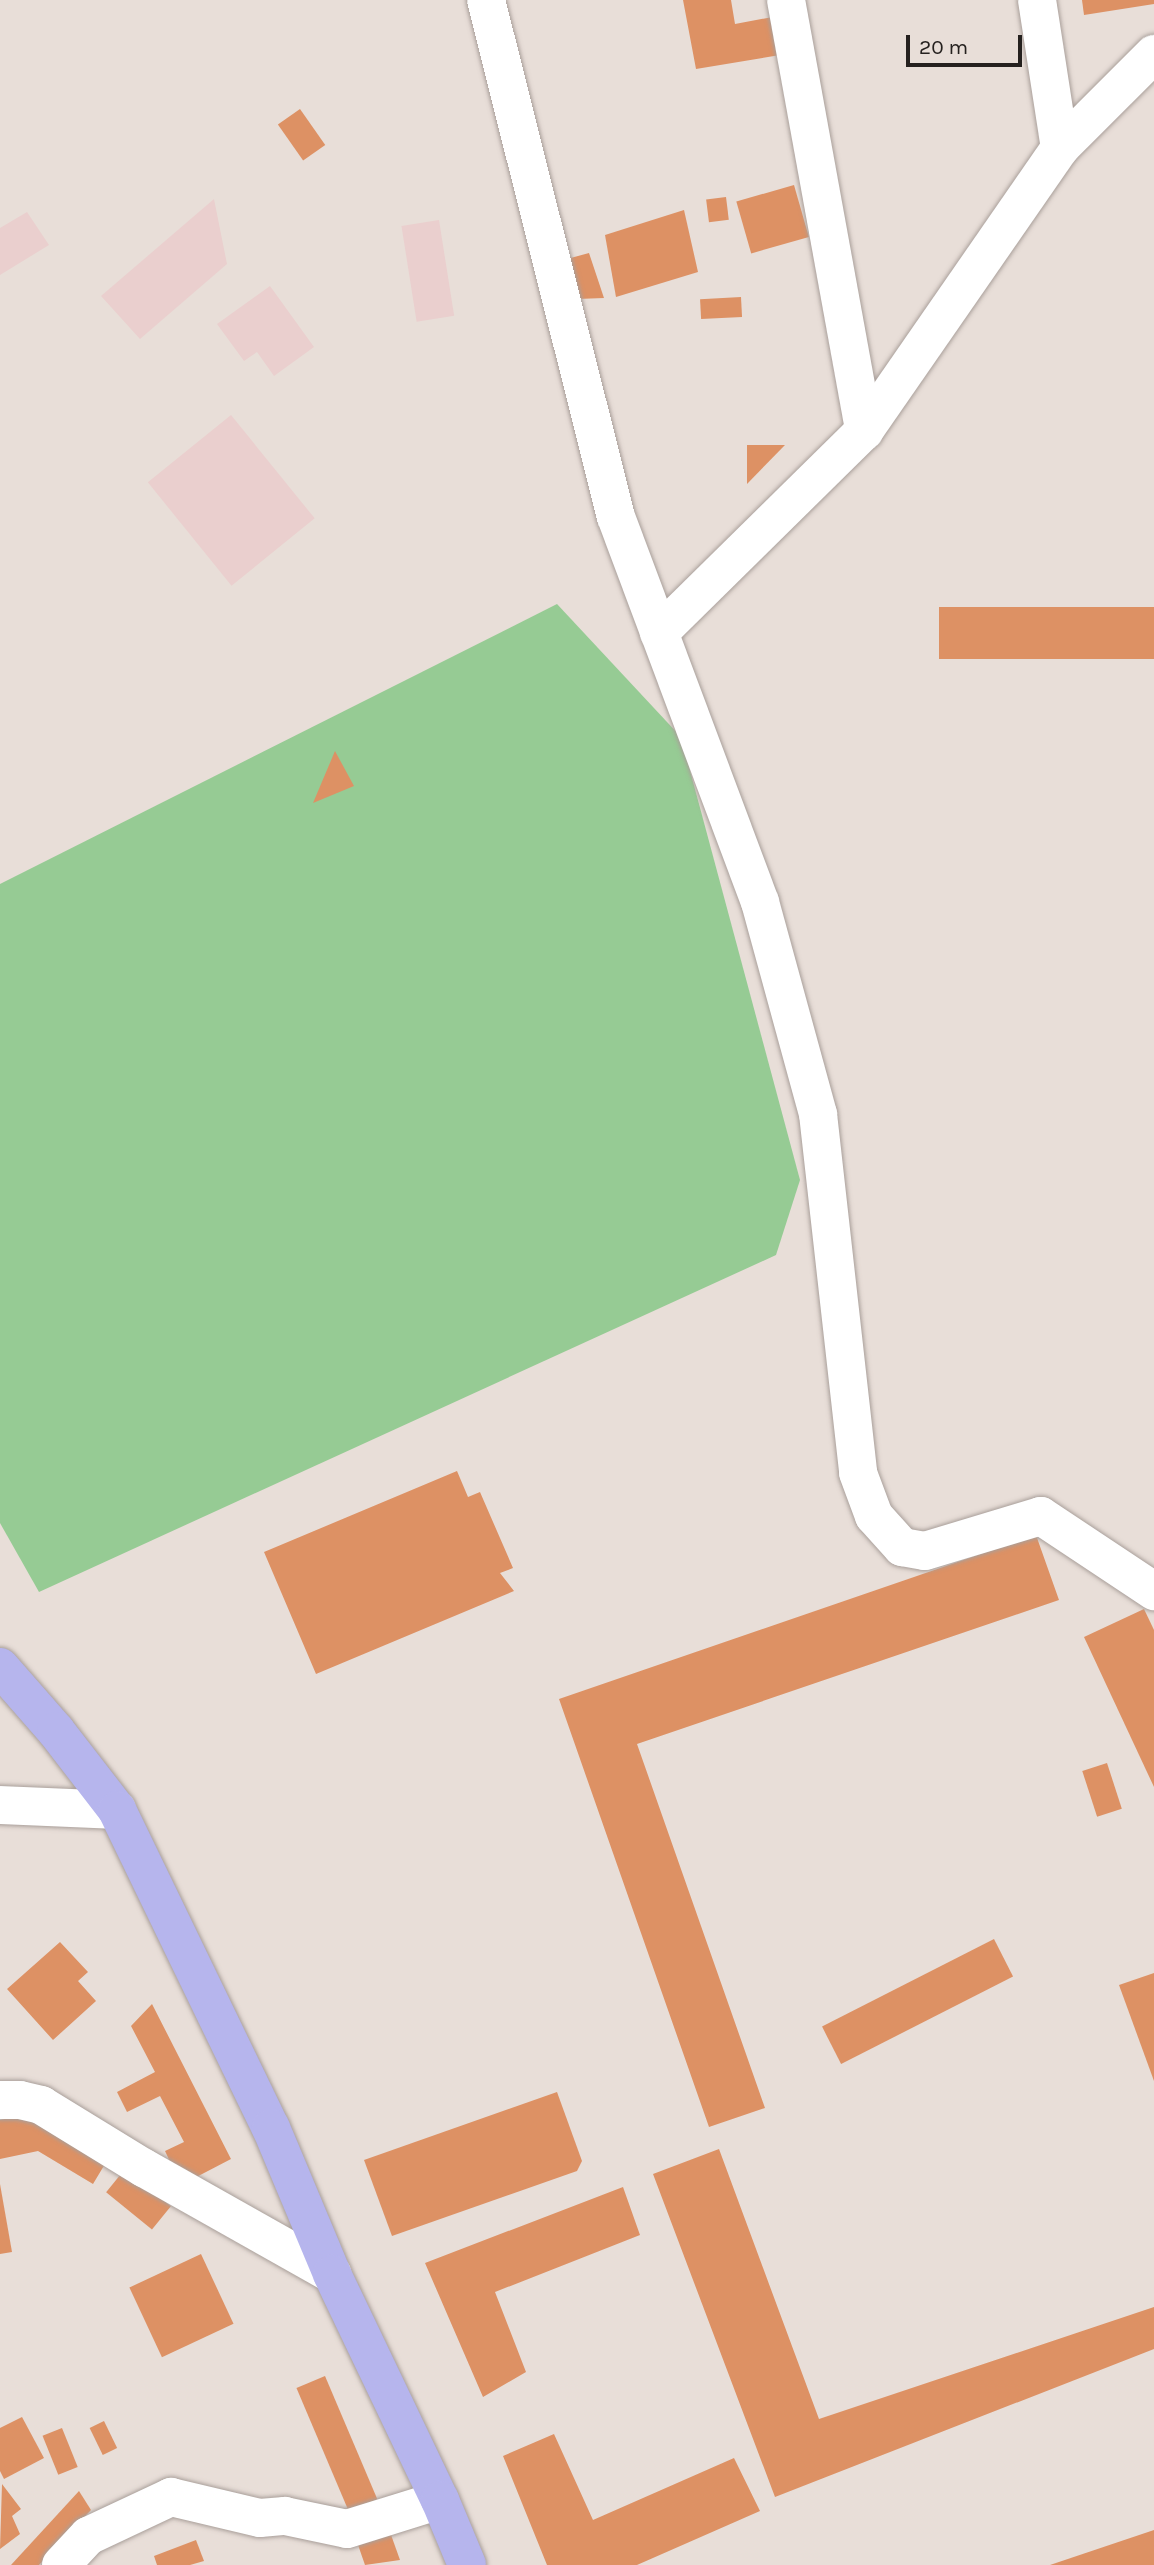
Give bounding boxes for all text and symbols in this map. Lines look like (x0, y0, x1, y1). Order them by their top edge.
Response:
scale bar (909, 21, 1024, 65)
text: 20 m (919, 35, 968, 59)

